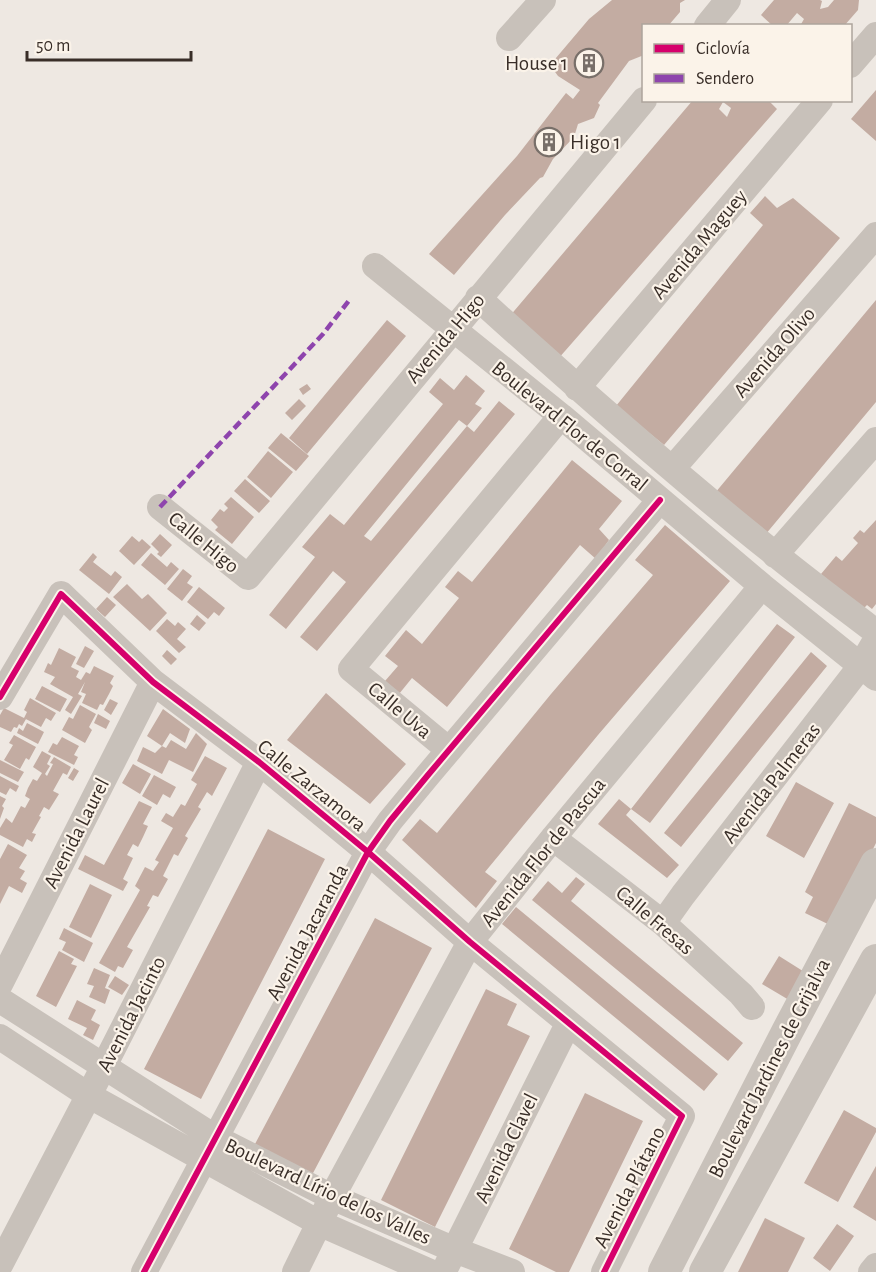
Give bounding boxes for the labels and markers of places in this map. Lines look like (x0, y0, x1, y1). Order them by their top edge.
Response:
building icon: House 1 (573, 47, 605, 79)
place label: House 1 (505, 53, 568, 74)
building icon: Higo 1 (533, 126, 565, 158)
place label: Higo 1 (570, 132, 621, 153)

